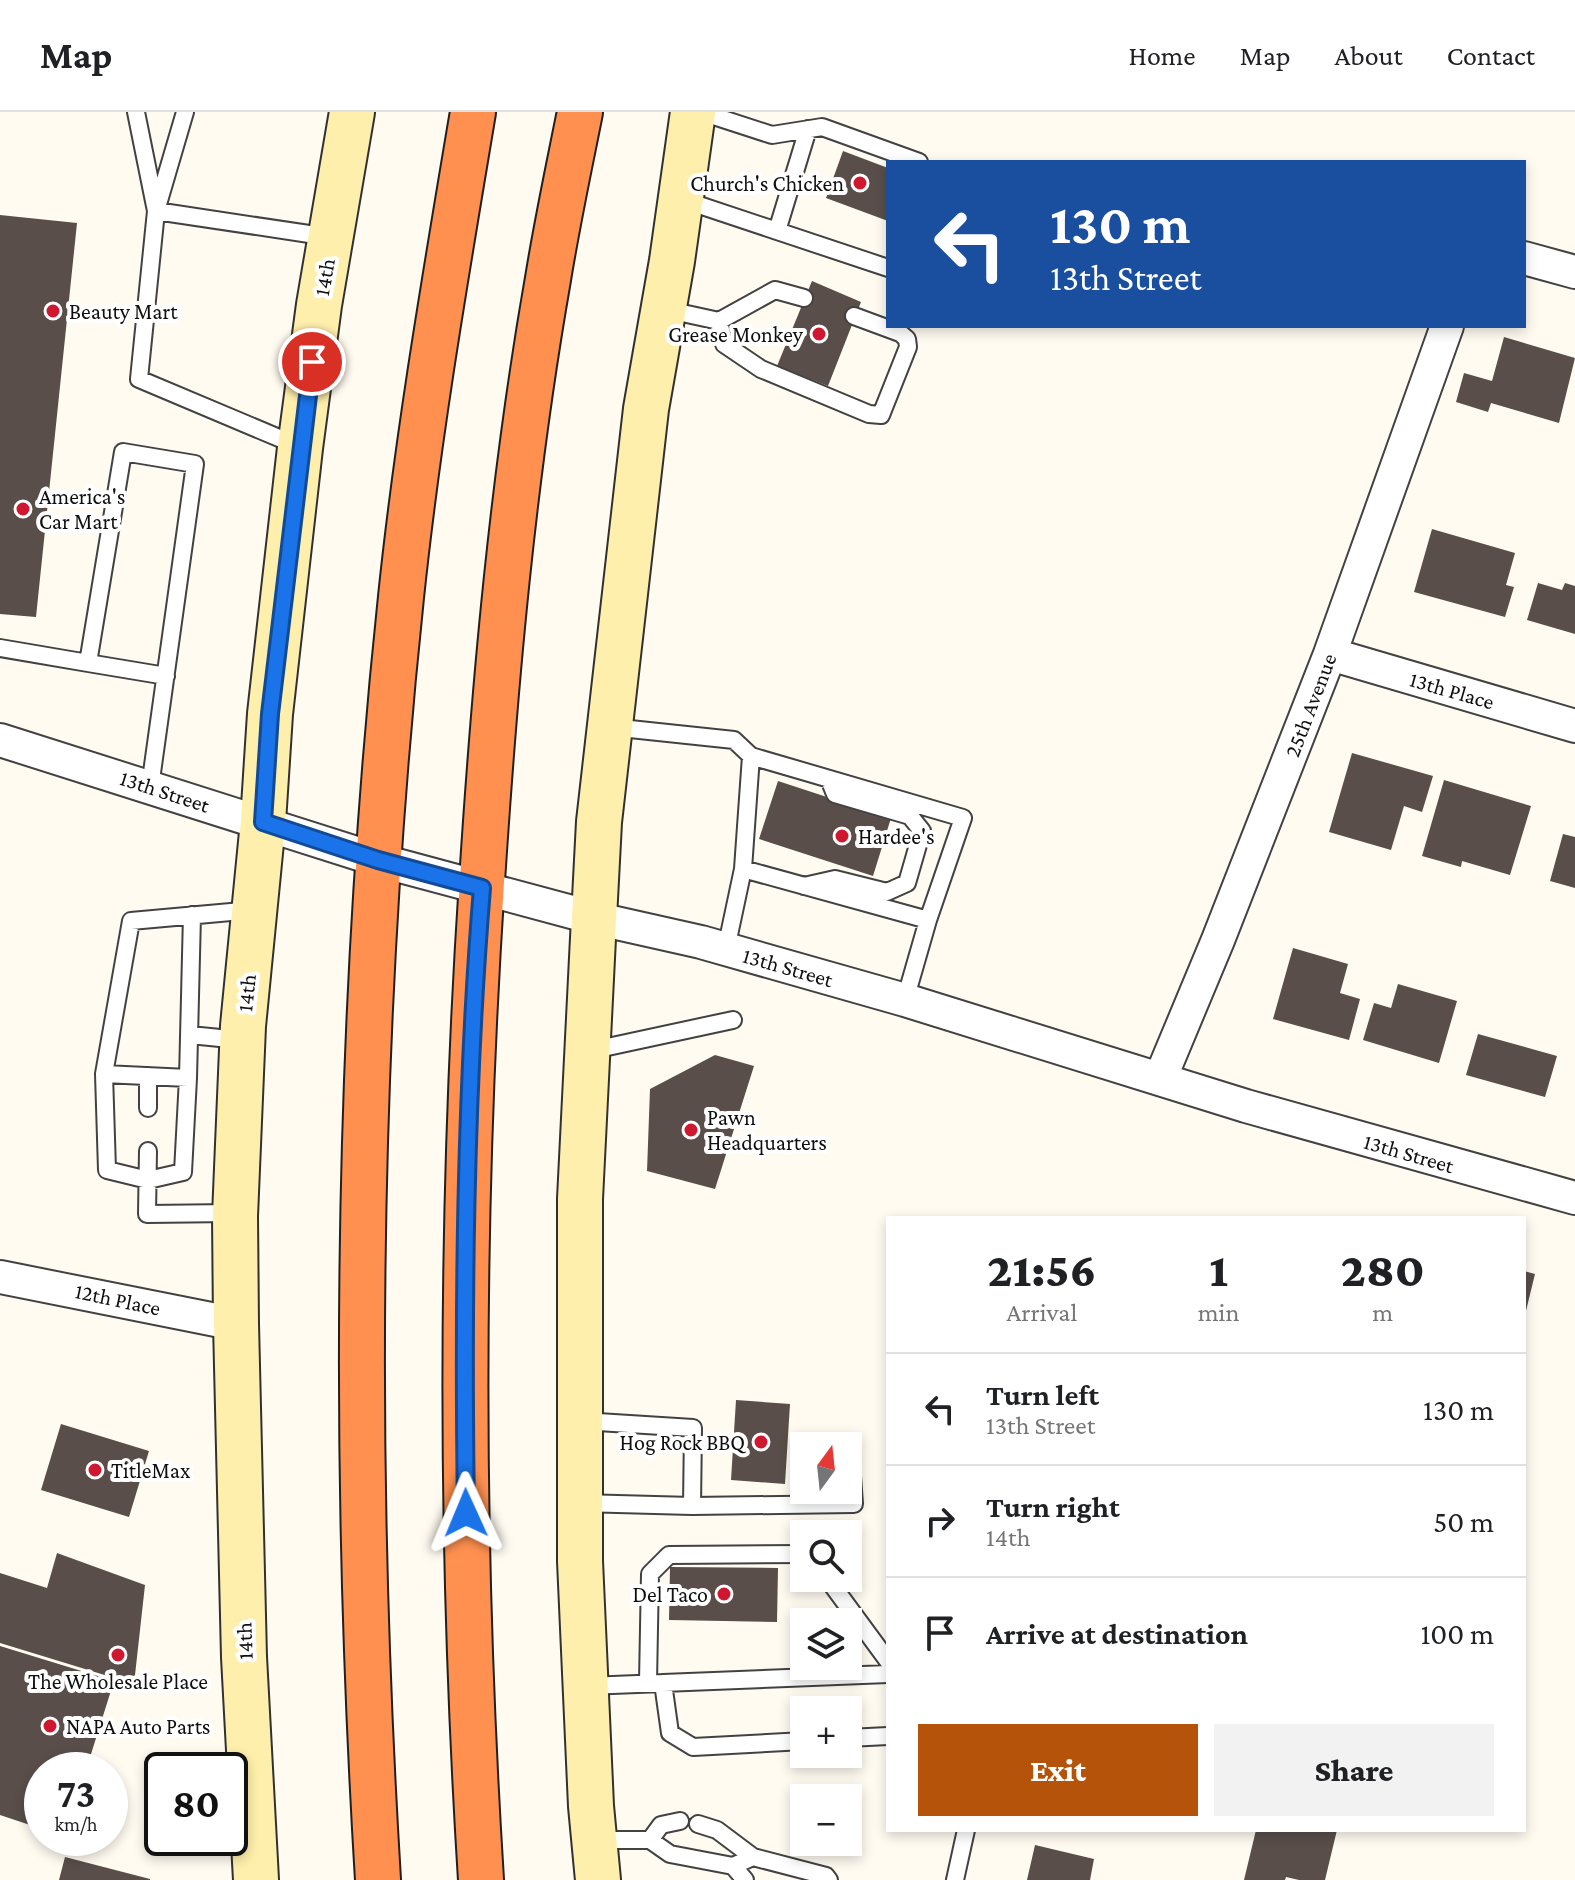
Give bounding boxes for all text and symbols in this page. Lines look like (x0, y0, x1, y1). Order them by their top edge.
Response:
text: Map (40, 34, 113, 76)
text: Home (1129, 40, 1196, 71)
text: Map (1240, 40, 1291, 71)
text: About (1335, 40, 1403, 71)
text: Contact (1447, 40, 1535, 71)
place label: Church's Chicken (690, 171, 844, 196)
marker: Church's Chicken (851, 174, 869, 192)
icon: left (918, 192, 1022, 296)
text: 130 m (1050, 193, 1191, 255)
street label: 14th (309, 256, 340, 298)
text: 13th Street (1050, 258, 1201, 298)
place label: Beauty Mart (69, 299, 178, 324)
marker: Beauty Mart (44, 302, 62, 320)
place label: Grease Monkey (668, 322, 804, 347)
marker: Grease Monkey (810, 325, 828, 343)
pin (278, 328, 346, 396)
icon: arrive (290, 340, 334, 384)
place label: America's Car Mart (39, 484, 125, 534)
marker: America's Car Mart (14, 500, 32, 518)
street label: 25th Avenue (1279, 650, 1342, 760)
street label: 13th Place (1407, 667, 1497, 714)
street label: 13th Street (117, 765, 213, 818)
place label: Hardee's (858, 824, 935, 849)
marker: Hardee's (833, 827, 851, 845)
street label: 13th Street (740, 943, 836, 992)
street label: 14th (232, 973, 261, 1013)
place label: Pawn Headquarters (707, 1105, 827, 1155)
marker: Pawn Headquarters (682, 1121, 700, 1139)
street label: 13th Street (1361, 1129, 1457, 1178)
text: 21:56 (987, 1243, 1096, 1296)
text: 1 (1209, 1243, 1228, 1296)
text: 280 (1341, 1243, 1425, 1296)
street label: 12th Place (73, 1278, 163, 1321)
text: Arrival (1006, 1298, 1077, 1327)
text: min (1198, 1298, 1239, 1327)
text: m (1372, 1298, 1393, 1327)
text: Turn left (986, 1378, 1099, 1411)
icon: left (918, 1387, 962, 1431)
text: 130 m (1423, 1393, 1494, 1426)
text: 13th Street (986, 1411, 1095, 1440)
place label: Hog Rock BBQ (620, 1430, 746, 1455)
north arrow (790, 1432, 862, 1504)
map controls (790, 1432, 862, 1856)
marker: Hog Rock BBQ (752, 1433, 770, 1451)
place label: TitleMax (111, 1458, 190, 1483)
marker: TitleMax (86, 1461, 104, 1479)
position arrow (424, 1471, 508, 1555)
text: Turn right (986, 1490, 1120, 1523)
icon: right (918, 1499, 962, 1543)
text: 50 m (1433, 1505, 1494, 1538)
button: search (790, 1520, 862, 1592)
text: 14th (986, 1523, 1030, 1552)
place label: Del Taco (632, 1582, 708, 1607)
marker: Del Taco (715, 1585, 733, 1603)
button: layers (790, 1608, 862, 1680)
icon: arrive (918, 1611, 962, 1655)
text: Arrive at destination (986, 1617, 1248, 1650)
text: 100 m (1420, 1617, 1494, 1650)
street label: 14th (231, 1622, 258, 1660)
marker: The Wholesale Place (109, 1646, 127, 1664)
place label: The Wholesale Place (28, 1669, 208, 1694)
button: + (790, 1696, 862, 1768)
place label: NAPA Auto Parts (66, 1714, 210, 1739)
marker: NAPA Auto Parts (41, 1717, 59, 1735)
button: Exit (918, 1724, 1198, 1816)
button: Share (1214, 1724, 1494, 1816)
speed limit sign: 80 (144, 1752, 248, 1856)
text: 73 (57, 1771, 95, 1816)
button: − (790, 1784, 862, 1856)
text: km/h (54, 1813, 98, 1835)

